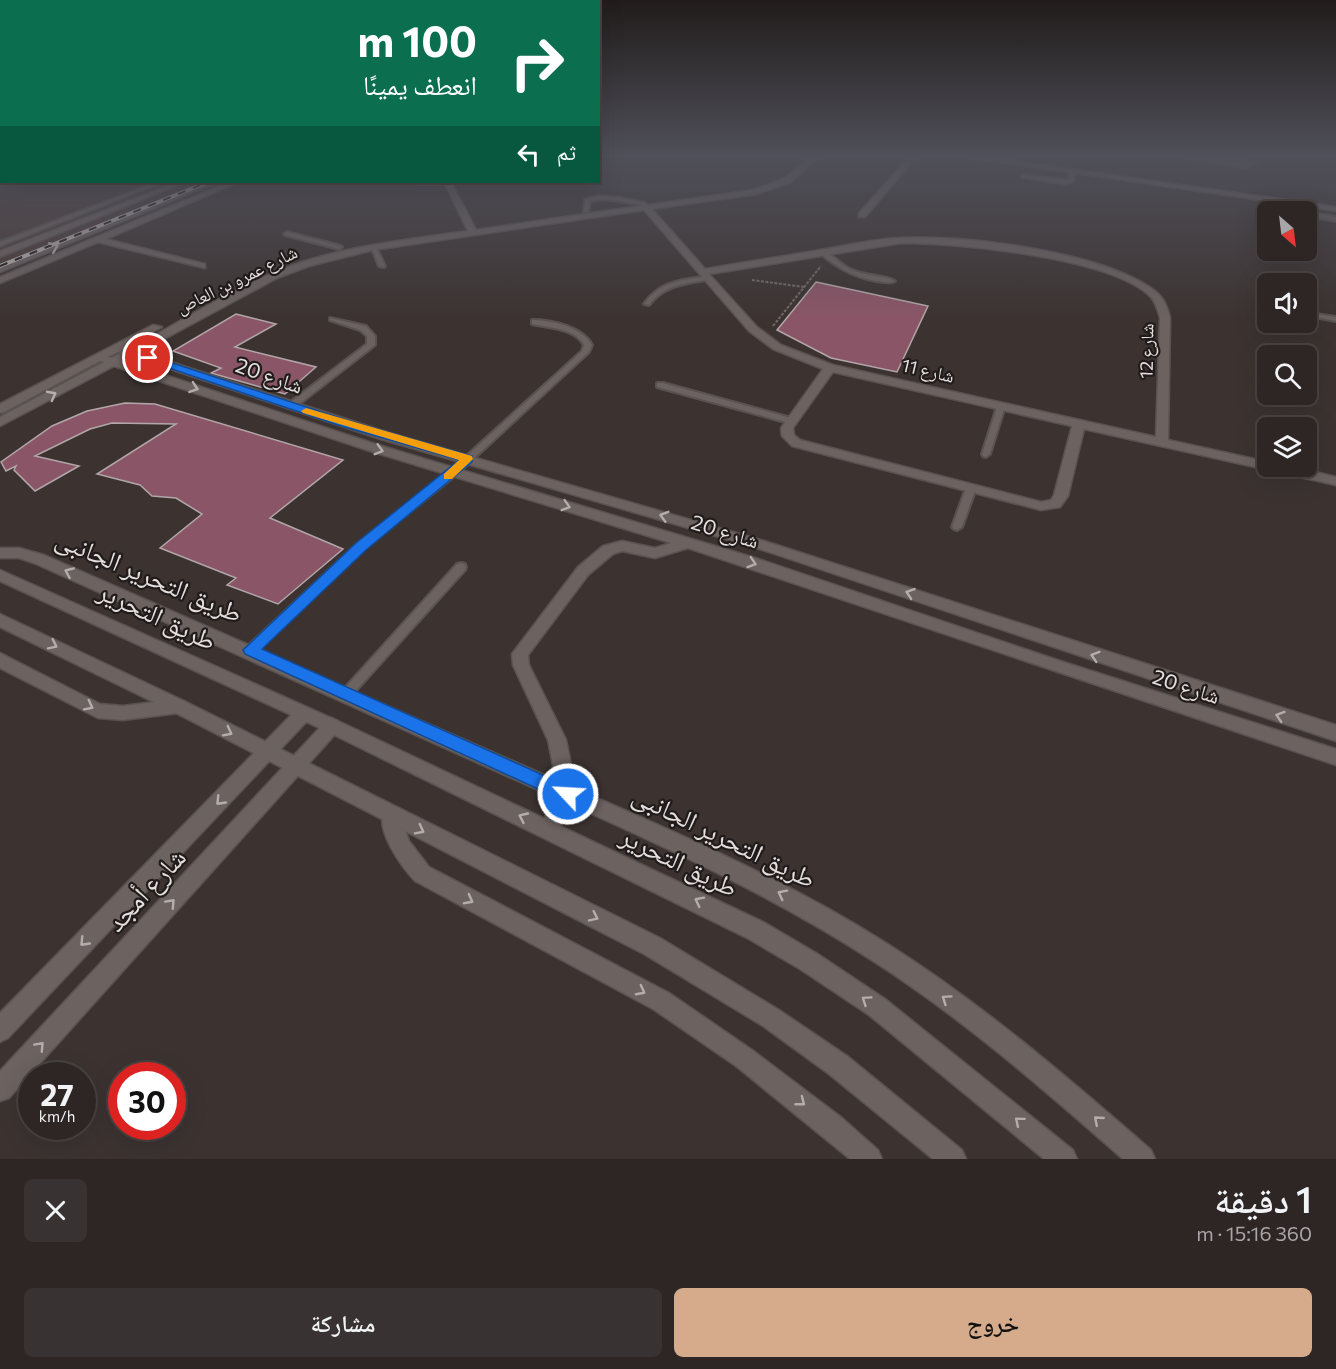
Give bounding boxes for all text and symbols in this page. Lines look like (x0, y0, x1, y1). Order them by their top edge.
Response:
text: 100 m (357, 14, 477, 66)
icon: right (498, 24, 576, 102)
text: انعطف يمينًا (363, 68, 477, 101)
icon: left (512, 138, 545, 171)
text: ثم (557, 138, 576, 165)
north arrow (1257, 201, 1317, 261)
map controls (1257, 201, 1317, 477)
street label: شارع عمرو بن العاص (172, 240, 301, 319)
one-way arrow (48, 242, 59, 254)
button: sound (1257, 273, 1317, 333)
street label: شارع 12 (1135, 323, 1158, 379)
pin (122, 332, 173, 383)
icon: arrive (131, 341, 164, 374)
button: search (1257, 345, 1317, 405)
street label: شارع 20 (232, 351, 306, 400)
street label: شارع 11 (900, 353, 957, 388)
one-way arrow (188, 381, 199, 393)
one-way arrow (45, 390, 56, 402)
button: layers (1257, 417, 1317, 477)
one-way arrow (374, 442, 384, 455)
one-way arrow (560, 499, 571, 511)
street label: شارع 20 (688, 508, 762, 555)
one-way arrow (659, 511, 670, 523)
street label: طريق التحرير الجانبى (51, 523, 247, 629)
one-way arrow (746, 556, 757, 568)
one-way arrow (64, 567, 75, 579)
street label: طريق التحرير (93, 575, 221, 657)
one-way arrow (905, 587, 916, 600)
one-way arrow (46, 638, 57, 650)
one-way arrow (1090, 650, 1101, 663)
street label: شارع 20 (1149, 663, 1223, 710)
one-way arrow (83, 699, 94, 710)
one-way arrow (1275, 710, 1286, 723)
one-way arrow (221, 724, 232, 736)
position arrow (536, 762, 600, 826)
street label: طريق التحرير الجانبى (627, 779, 821, 895)
one-way arrow (216, 794, 227, 805)
one-way arrow (518, 812, 529, 824)
street label: طريق التحرير (615, 820, 743, 904)
one-way arrow (413, 823, 424, 834)
street label: شارع أمجد (99, 841, 193, 938)
one-way arrow (778, 890, 788, 901)
one-way arrow (463, 893, 473, 904)
one-way arrow (694, 897, 705, 908)
one-way arrow (164, 899, 175, 909)
one-way arrow (588, 910, 599, 922)
one-way arrow (81, 935, 92, 946)
one-way arrow (635, 984, 646, 995)
one-way arrow (942, 995, 953, 1006)
one-way arrow (862, 996, 873, 1007)
one-way arrow (32, 1043, 43, 1054)
speed limit sign: 30 (108, 1062, 186, 1140)
text: 27 (40, 1075, 74, 1112)
one-way arrow (794, 1095, 805, 1106)
text: km/h (39, 1107, 75, 1125)
one-way arrow (1015, 1117, 1026, 1128)
one-way arrow (1094, 1117, 1105, 1128)
text: 1 دقيقة (1214, 1176, 1312, 1220)
button: close (24, 1179, 87, 1242)
text: 360 m · 15:16 (1196, 1221, 1312, 1245)
button: مشاركة (24, 1288, 662, 1357)
button: خروج (674, 1288, 1312, 1357)

